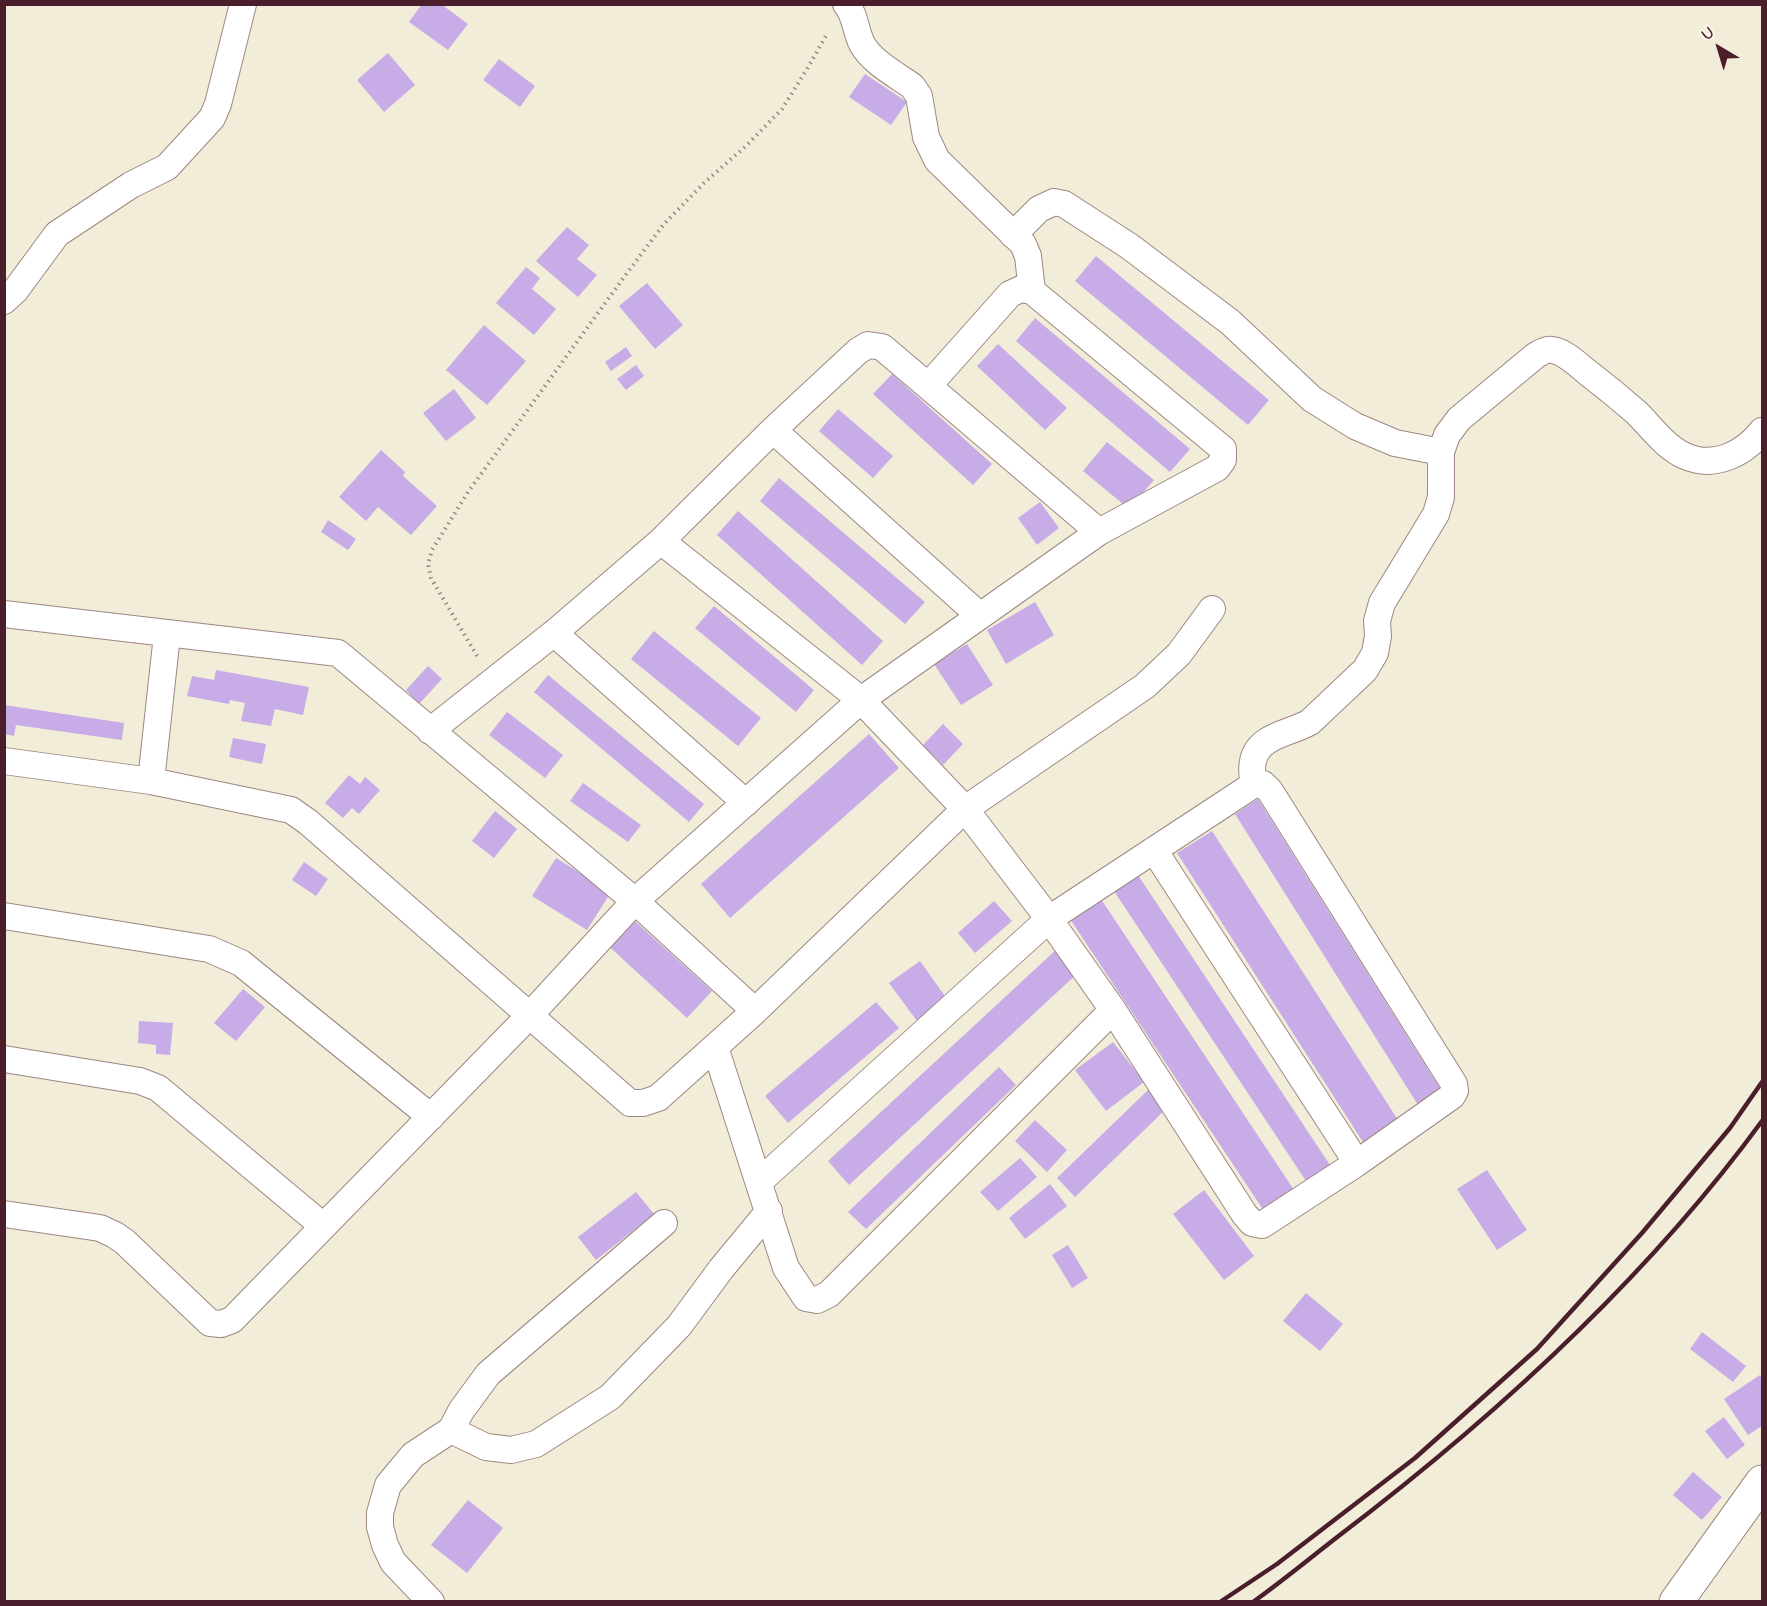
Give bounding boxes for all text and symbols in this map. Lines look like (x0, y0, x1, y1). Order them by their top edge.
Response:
north arrow (1689, 18, 1749, 78)
text: U (1698, 23, 1718, 44)

